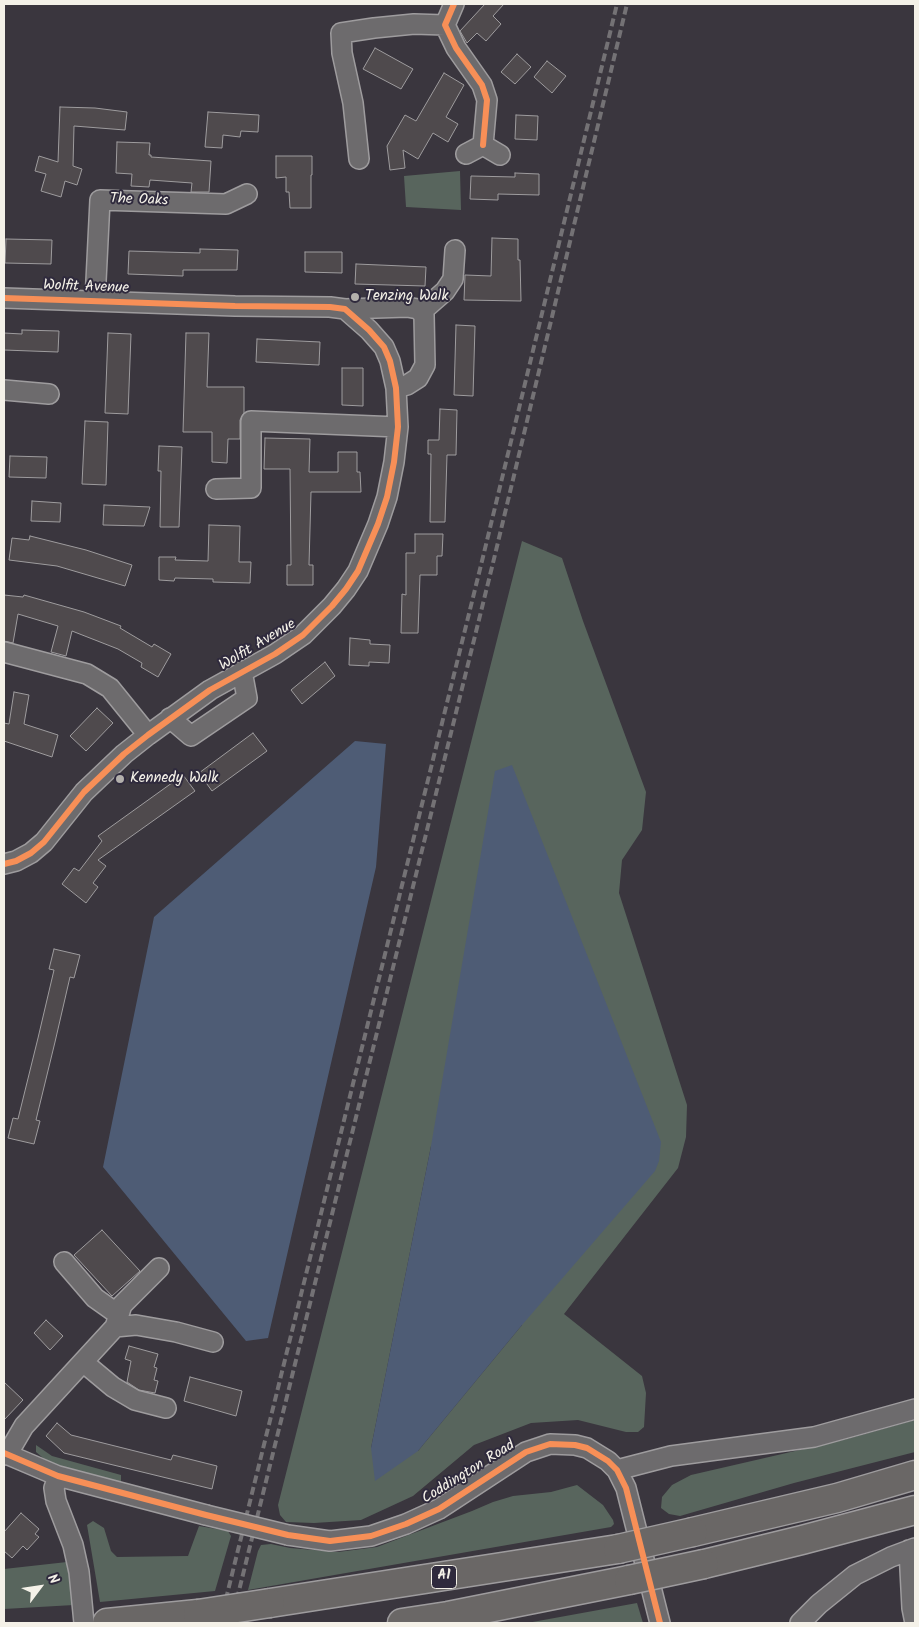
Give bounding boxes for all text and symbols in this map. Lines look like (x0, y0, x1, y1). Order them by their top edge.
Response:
street label: The Oaks (109, 191, 169, 211)
street label: Wolfit Avenue (43, 278, 129, 298)
place label: Tenzing Walk (365, 288, 449, 306)
marker: Tenzing Walk (349, 291, 361, 303)
street label: Wolfit Avenue (216, 616, 300, 676)
place label: Kennedy Walk (130, 770, 218, 788)
marker: Kennedy Walk (114, 773, 126, 785)
street label: Coddington Road (419, 1437, 519, 1509)
north arrow (15, 1562, 65, 1612)
road number: A1 (432, 1565, 456, 1588)
text: N (41, 1570, 65, 1589)

